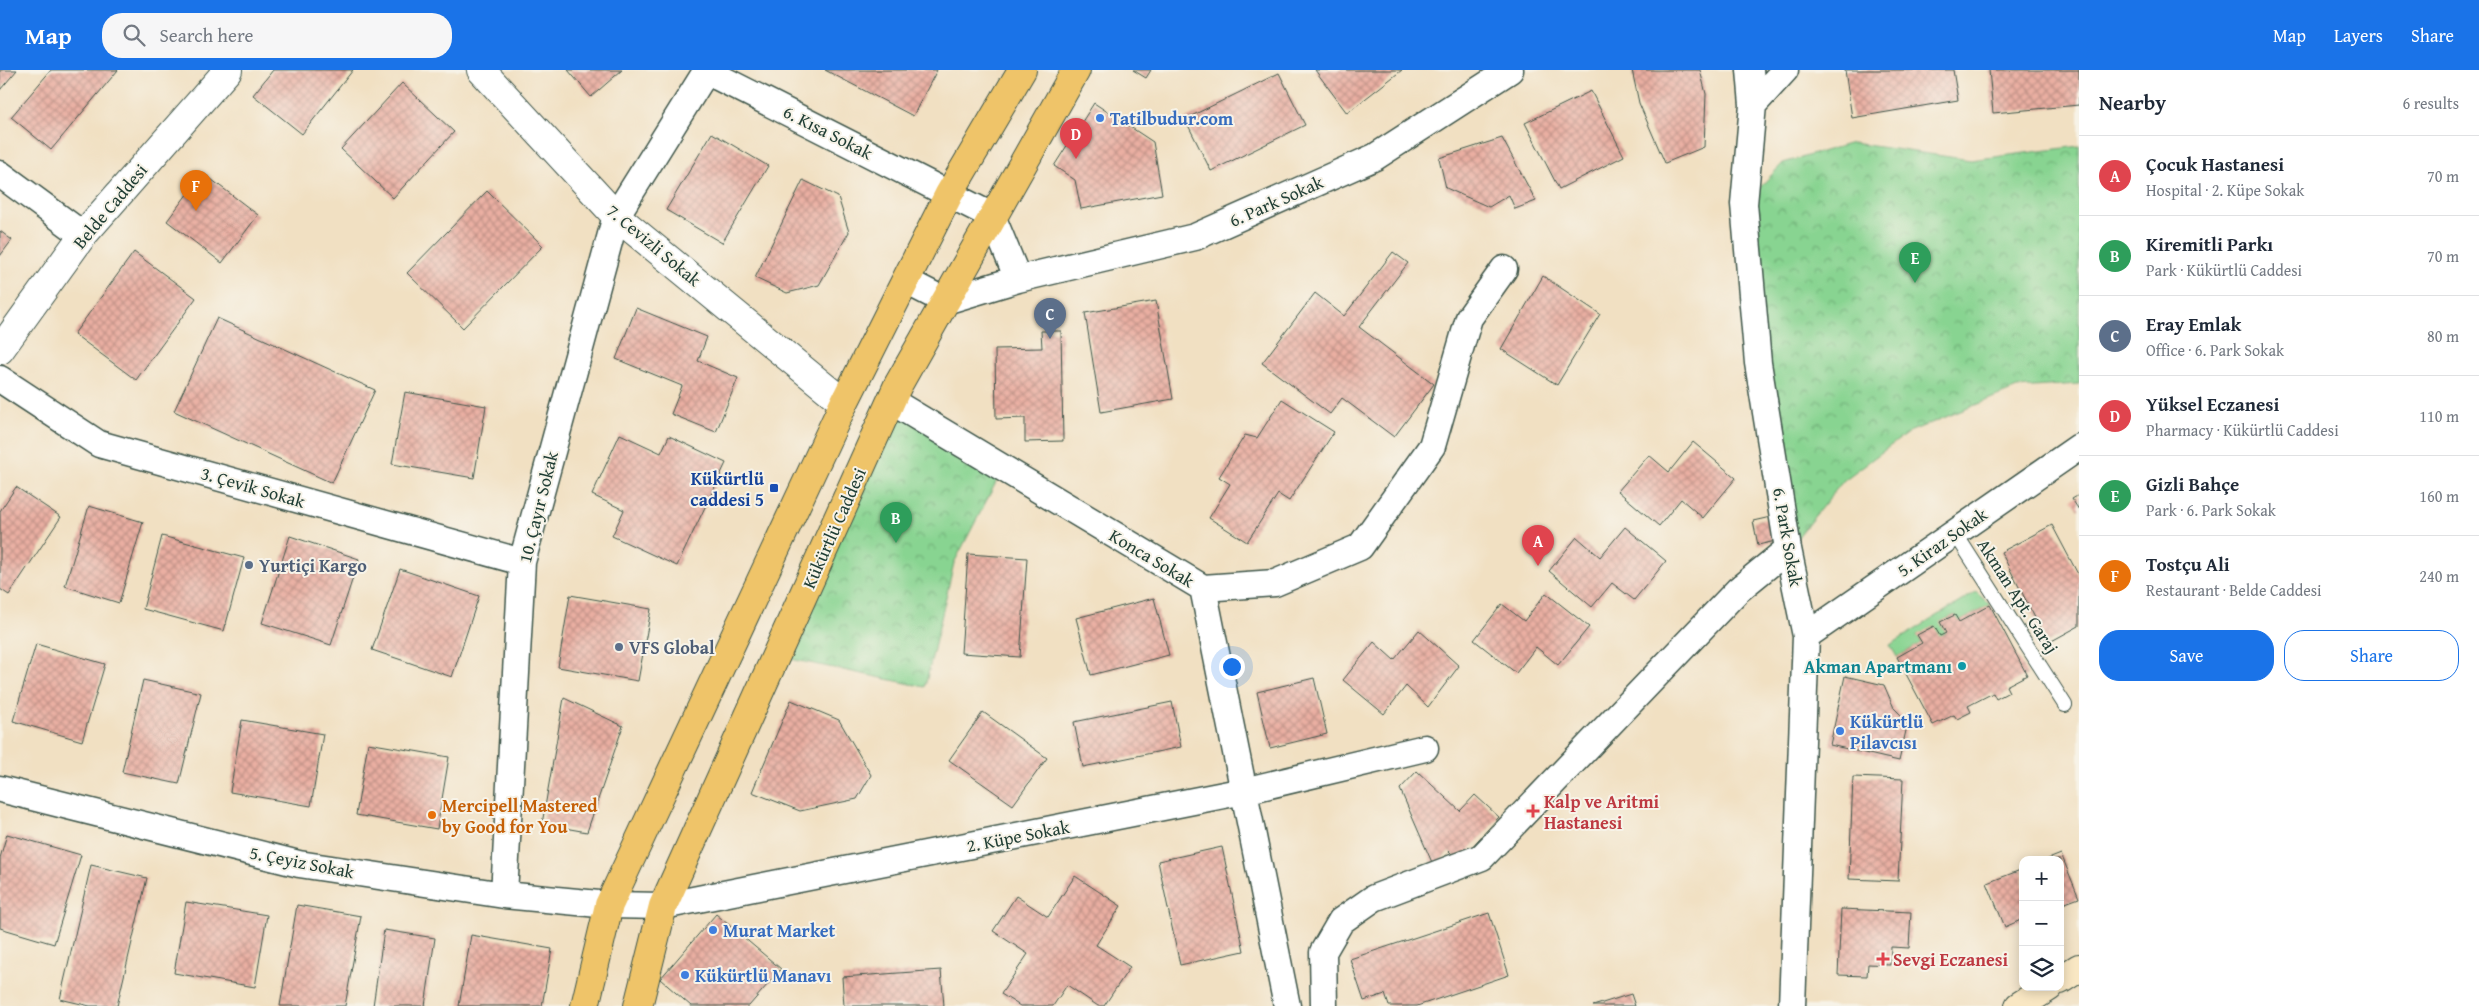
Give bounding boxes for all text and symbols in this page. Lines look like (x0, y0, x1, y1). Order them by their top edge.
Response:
search box (102, 13, 452, 58)
text: Map (25, 18, 72, 53)
icon: search (120, 21, 148, 49)
text: Search here (160, 21, 253, 49)
text: Map (2273, 22, 2306, 49)
text: Layers (2334, 22, 2383, 49)
text: Share (2411, 22, 2454, 49)
text: Nearby (2099, 87, 2166, 118)
text: 6 results (2402, 91, 2459, 115)
street label: 6. Kısa Sokak (779, 98, 878, 166)
place label: Tatilbudur.com (1110, 105, 1234, 132)
marker: Tatilbudur.com (1094, 112, 1106, 124)
pin: D (1060, 118, 1092, 159)
text: Çocuk Hastanesi (2146, 150, 2284, 178)
street label: Belde Caddesi (66, 158, 154, 254)
text: A (2110, 164, 2120, 188)
text: 70 m (2427, 164, 2459, 188)
street label: 6. Park Sokak (1225, 168, 1328, 234)
pin: F (180, 170, 212, 211)
text: Hospital · 2. Küpe Sokak (2146, 178, 2304, 202)
street label: 7. Cevizli Sokak (601, 197, 708, 293)
text: Kiremitli Parkı (2146, 230, 2273, 258)
pin: E (1899, 242, 1931, 283)
text: B (2110, 244, 2120, 268)
text: 70 m (2427, 244, 2459, 268)
text: Park · Kükürtlü Caddesi (2146, 258, 2302, 282)
pin: C (1034, 298, 1066, 339)
text: Eray Emlak (2146, 310, 2241, 338)
text: C (2110, 324, 2120, 348)
text: 80 m (2427, 324, 2459, 348)
text: Office · 6. Park Sokak (2146, 338, 2284, 362)
text: Yüksel Eczanesi (2146, 390, 2279, 418)
text: D (2110, 404, 2120, 428)
text: 110 m (2419, 404, 2459, 428)
text: Pharmacy · Kükürtlü Caddesi (2146, 418, 2339, 442)
street label: 10. Çayır Sokak (511, 448, 565, 566)
street label: 3. Çevik Sokak (198, 459, 309, 515)
street label: Kükürtlü Caddesi (795, 463, 873, 593)
place label: Kükürtlü caddesi 5 (690, 465, 765, 513)
text: Gizli Bahçe (2146, 470, 2239, 498)
marker: Kükürtlü caddesi 5 (768, 482, 780, 494)
text: E (2111, 484, 2119, 508)
text: 160 m (2419, 484, 2459, 508)
street label: 6. Park Sokak (1766, 485, 1810, 590)
text: Park · 6. Park Sokak (2146, 498, 2276, 522)
street label: 5. Kiraz Sokak (1891, 500, 1993, 583)
pin: B (880, 502, 912, 543)
street label: Konca Sokak (1104, 522, 1200, 595)
pin: A (1522, 525, 1554, 566)
street label: Akman Apt. Garaj (1971, 533, 2065, 659)
text: Tostçu Ali (2146, 550, 2230, 578)
place label: Yurtiçi Kargo (259, 552, 367, 579)
marker: Yurtiçi Kargo (243, 559, 255, 571)
text: F (2111, 564, 2119, 588)
text: 240 m (2419, 564, 2459, 588)
text: Restaurant · Belde Caddesi (2146, 578, 2322, 602)
button: Save (2099, 630, 2274, 681)
button: Share (2284, 630, 2459, 681)
place label: VFS Global (629, 634, 715, 661)
marker: VFS Global (613, 641, 625, 653)
place label: Akman Apartmanı (1804, 653, 1952, 680)
your location (1219, 654, 1245, 680)
marker: Akman Apartmanı (1956, 660, 1968, 672)
place label: Kükürtlü Pilavcısı (1850, 708, 1924, 756)
marker: Kükürtlü Pilavcısı (1834, 725, 1846, 737)
place label: Kalp ve Aritmi Hastanesi (1544, 788, 1660, 836)
place label: Mercipell Mastered by Good for You (442, 792, 598, 840)
marker: Kalp ve Aritmi Hastanesi (1526, 804, 1540, 818)
marker: Mercipell Mastered by Good for You (426, 809, 438, 821)
street label: 2. Küpe Sokak (964, 813, 1073, 859)
street label: 5. Çeyiz Sokak (247, 839, 357, 886)
map controls (2019, 856, 2064, 991)
button: + (2019, 856, 2064, 901)
button: − (2019, 901, 2064, 946)
place label: Murat Market (723, 917, 836, 944)
marker: Murat Market (707, 924, 719, 936)
place label: Sevgi Eczanesi (1893, 946, 2009, 973)
button: layers (2019, 946, 2064, 991)
marker: Sevgi Eczanesi (1877, 953, 1889, 965)
place label: Kükürtlü Manavı (695, 962, 832, 989)
marker: Kükürtlü Manavı (679, 969, 691, 981)

